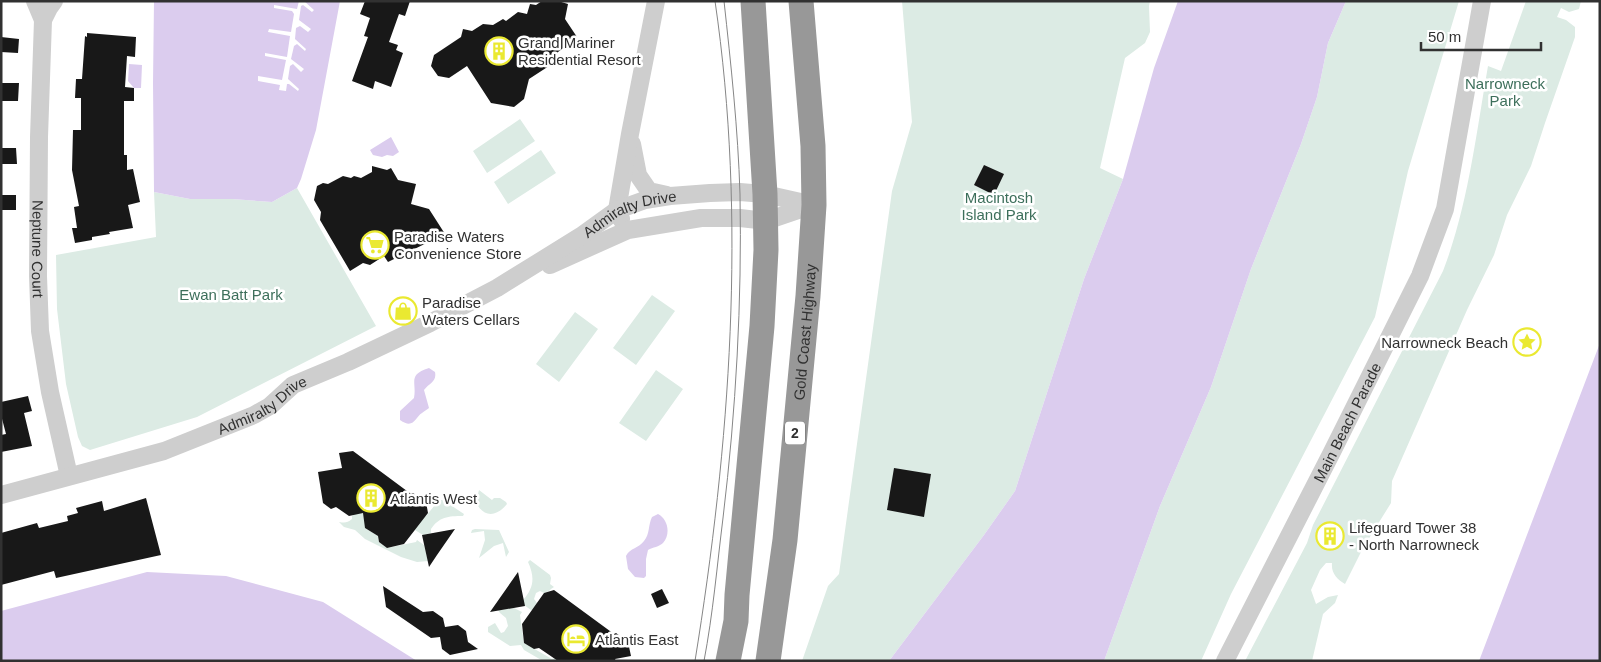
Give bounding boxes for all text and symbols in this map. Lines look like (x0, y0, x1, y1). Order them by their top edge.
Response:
scale bar (1421, 20, 1541, 52)
text: 50 m (1428, 28, 1461, 45)
place label: Grand Mariner Residential Resort (518, 34, 641, 68)
building icon: Grand Mariner Residential Resort (484, 36, 514, 66)
park label: Narrowneck Park (1465, 75, 1546, 109)
street label: Admiralty Drive (579, 187, 677, 241)
park label: Macintosh Island Park (961, 189, 1037, 223)
street label: Neptune Court (29, 200, 47, 299)
place label: Paradise Waters Convenience Store (394, 228, 522, 262)
supermarket icon: Paradise Waters Convenience Store (360, 230, 390, 260)
street label: Gold Coast Highway (790, 263, 819, 401)
park label: Ewan Batt Park (179, 286, 283, 303)
place label: Paradise Waters Cellars (422, 294, 520, 328)
shop icon: Paradise Waters Cellars (388, 296, 418, 326)
place icon: Narrowneck Beach (1512, 327, 1542, 357)
place label: Narrowneck Beach (1381, 334, 1508, 351)
street label: Main Beach Parade (1310, 360, 1384, 485)
street label: Admiralty Drive (215, 372, 309, 437)
road number: 2 (785, 422, 805, 444)
building icon: Atlantis West (356, 483, 386, 513)
place label: Atlantis West (390, 490, 478, 507)
place label: Lifeguard Tower 38 - North Narrowneck (1349, 519, 1480, 553)
building icon: Lifeguard Tower 38 - North Narrowneck (1315, 521, 1345, 551)
hotel icon: Atlantis East (561, 624, 591, 654)
place label: Atlantis East (595, 631, 679, 648)

